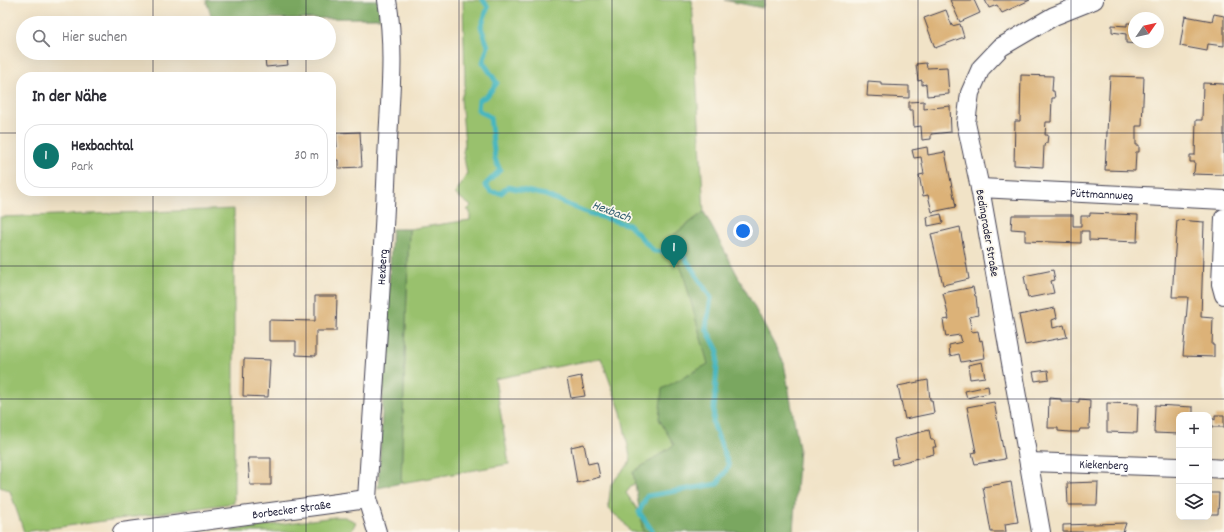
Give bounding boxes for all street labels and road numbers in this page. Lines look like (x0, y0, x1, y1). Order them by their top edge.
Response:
street label: Püttmannweg (1070, 185, 1134, 206)
street label: Bedingrader Straße (970, 188, 1003, 278)
street label: Hexberg (374, 249, 393, 286)
street label: Kiekenberg (1079, 457, 1129, 475)
street label: Borbecker Straße (251, 497, 332, 524)

